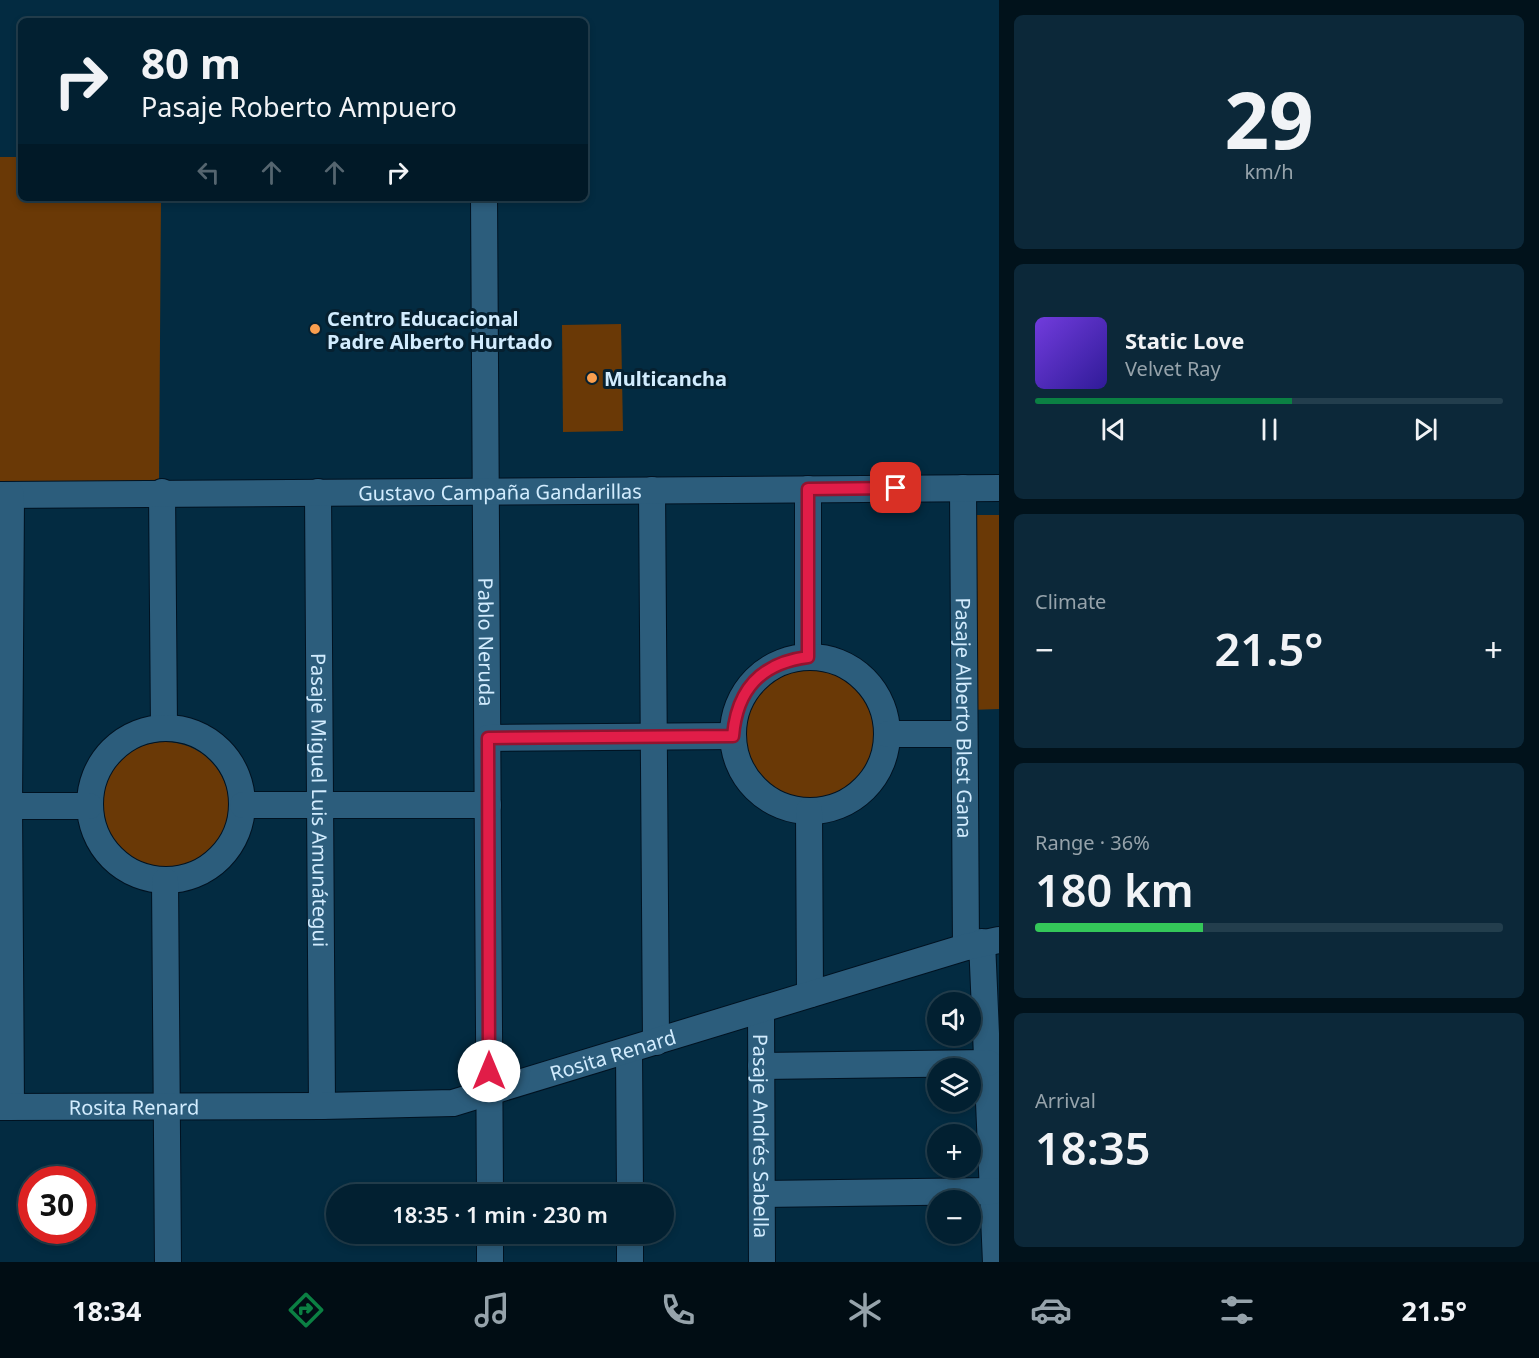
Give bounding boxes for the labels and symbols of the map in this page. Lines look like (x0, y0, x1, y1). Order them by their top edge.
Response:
place label: Centro Educacional Padre Alberto Hurtado (327, 305, 552, 355)
marker: Centro Educacional Padre Alberto Hurtado (308, 322, 322, 336)
place label: Multicancha (604, 365, 727, 392)
marker: Multicancha (585, 371, 599, 385)
pin (870, 462, 921, 513)
street label: Gustavo Campaña Gandarillas (358, 477, 642, 506)
street label: Pablo Neruda (473, 578, 501, 706)
street label: Pasaje Alberto Blest Gana (950, 597, 979, 839)
street label: Pasaje Miguel Luis Amunátegui (306, 653, 334, 947)
street label: Rosita Renard (546, 1023, 679, 1086)
street label: Pasaje Andrés Sabella (748, 1034, 775, 1238)
position arrow (457, 1039, 521, 1103)
street label: Rosita Renard (69, 1093, 199, 1120)
speed limit sign: 30 (18, 1166, 96, 1244)

